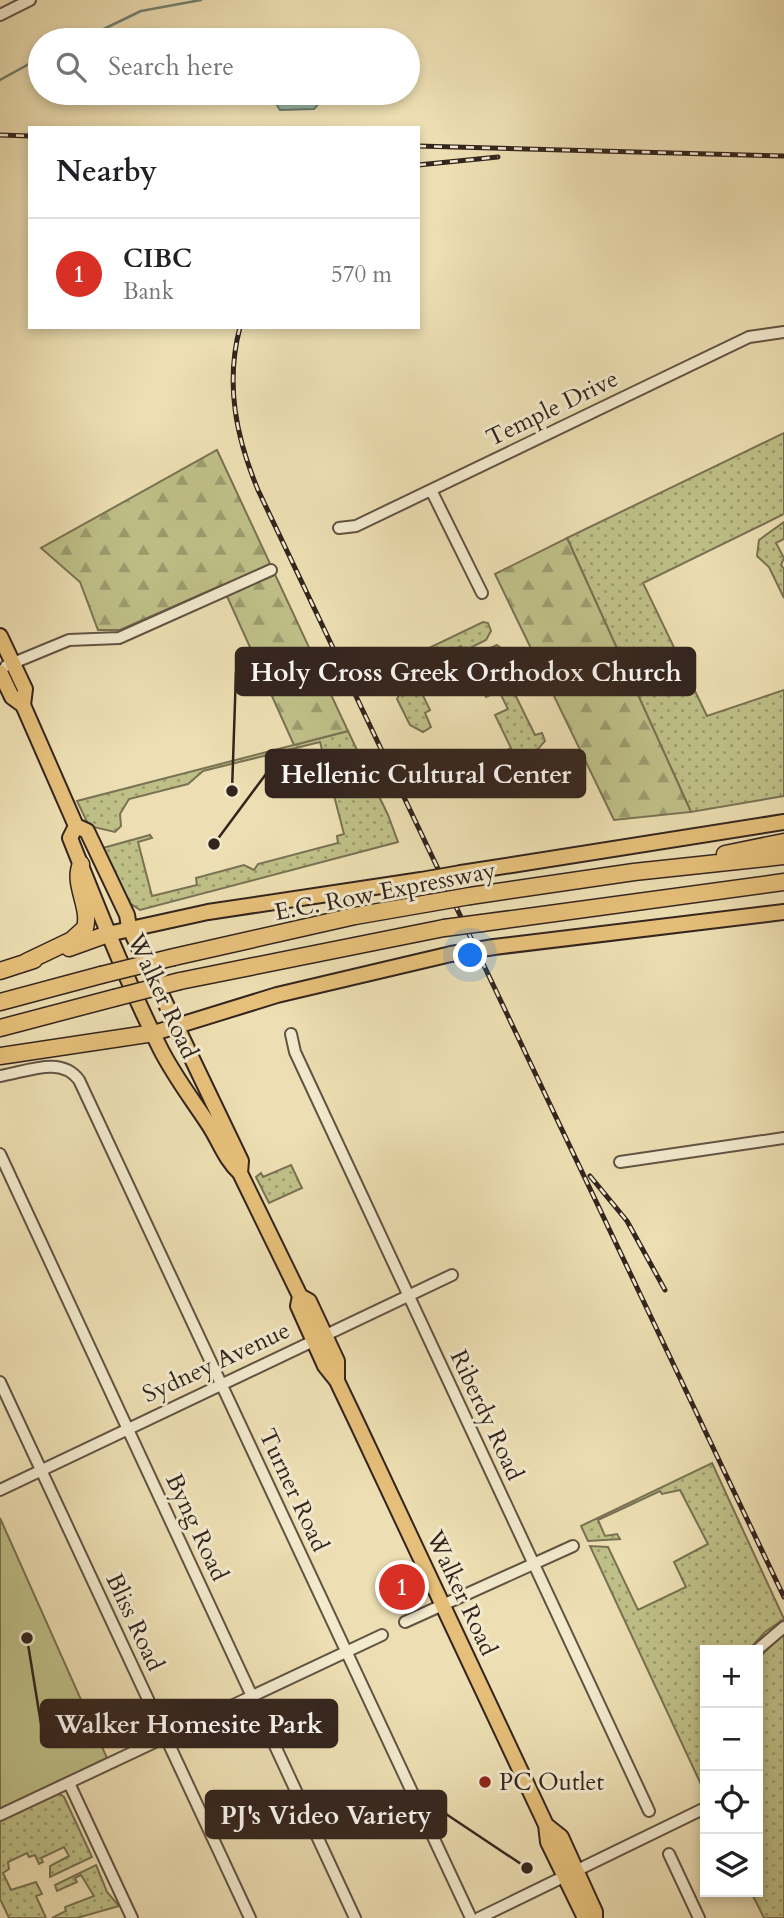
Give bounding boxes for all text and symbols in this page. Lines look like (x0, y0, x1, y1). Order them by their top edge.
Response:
search box (28, 28, 420, 105)
icon: search (52, 48, 90, 86)
text: Search here (108, 49, 234, 84)
text: Nearby (56, 151, 157, 192)
text: CIBC (123, 241, 192, 276)
text: 1 (73, 259, 85, 290)
text: 570 m (331, 259, 392, 290)
text: Bank (123, 276, 174, 307)
street label: Temple Drive (481, 362, 624, 455)
callout: Holy Cross Greek Orthodox Church (236, 648, 695, 695)
text: Holy Cross Greek Orthodox Church (250, 655, 682, 690)
callout: Hellenic Cultural Center (266, 750, 585, 797)
text: Hellenic Cultural Center (280, 757, 572, 792)
street label: E.C. Row Expressway (272, 854, 499, 929)
street label: Walker Road (119, 927, 206, 1064)
your location (453, 938, 487, 972)
street label: Sydney Avenue (137, 1314, 295, 1411)
street label: Riberdy Road (442, 1345, 531, 1486)
street label: Turner Road (251, 1423, 336, 1557)
street label: Byng Road (157, 1468, 236, 1587)
street label: Walker Road (418, 1524, 505, 1661)
pin: 1 (379, 1561, 425, 1613)
street label: Bliss Road (98, 1568, 172, 1677)
map controls (700, 1645, 763, 1897)
button: + (700, 1645, 763, 1708)
callout: Walker Homesite Park (41, 1700, 337, 1747)
text: Walker Homesite Park (54, 1707, 324, 1742)
button: − (700, 1708, 763, 1771)
place label: PC Outlet (499, 1766, 604, 1799)
button: locate (700, 1771, 763, 1834)
marker: PC Outlet (477, 1774, 493, 1790)
callout: PJ's Video Variety (206, 1791, 446, 1838)
text: PJ's Video Variety (220, 1798, 432, 1833)
button: layers (700, 1834, 763, 1897)

